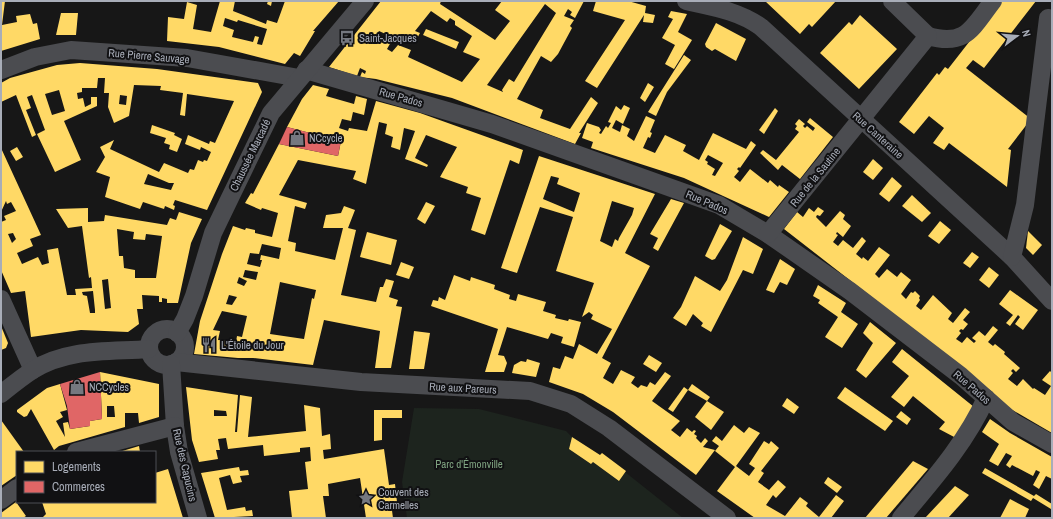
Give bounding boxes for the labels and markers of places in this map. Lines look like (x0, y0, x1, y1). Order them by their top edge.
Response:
bus stop icon: Saint-Jacques (338, 29, 356, 47)
place label: Saint-Jacques (359, 31, 417, 45)
shop icon: NCcycle (288, 129, 306, 147)
place label: NCcycle (309, 131, 343, 145)
restaurant icon: L'Étoile du Jour (200, 336, 218, 354)
place label: L'Étoile du Jour (221, 338, 283, 352)
shop icon: NCCycles (68, 378, 86, 396)
place label: NCCycles (89, 380, 130, 394)
place label: Couvent des Carmelles (378, 485, 429, 512)
place icon: Couvent des Carmelles (357, 489, 375, 507)

